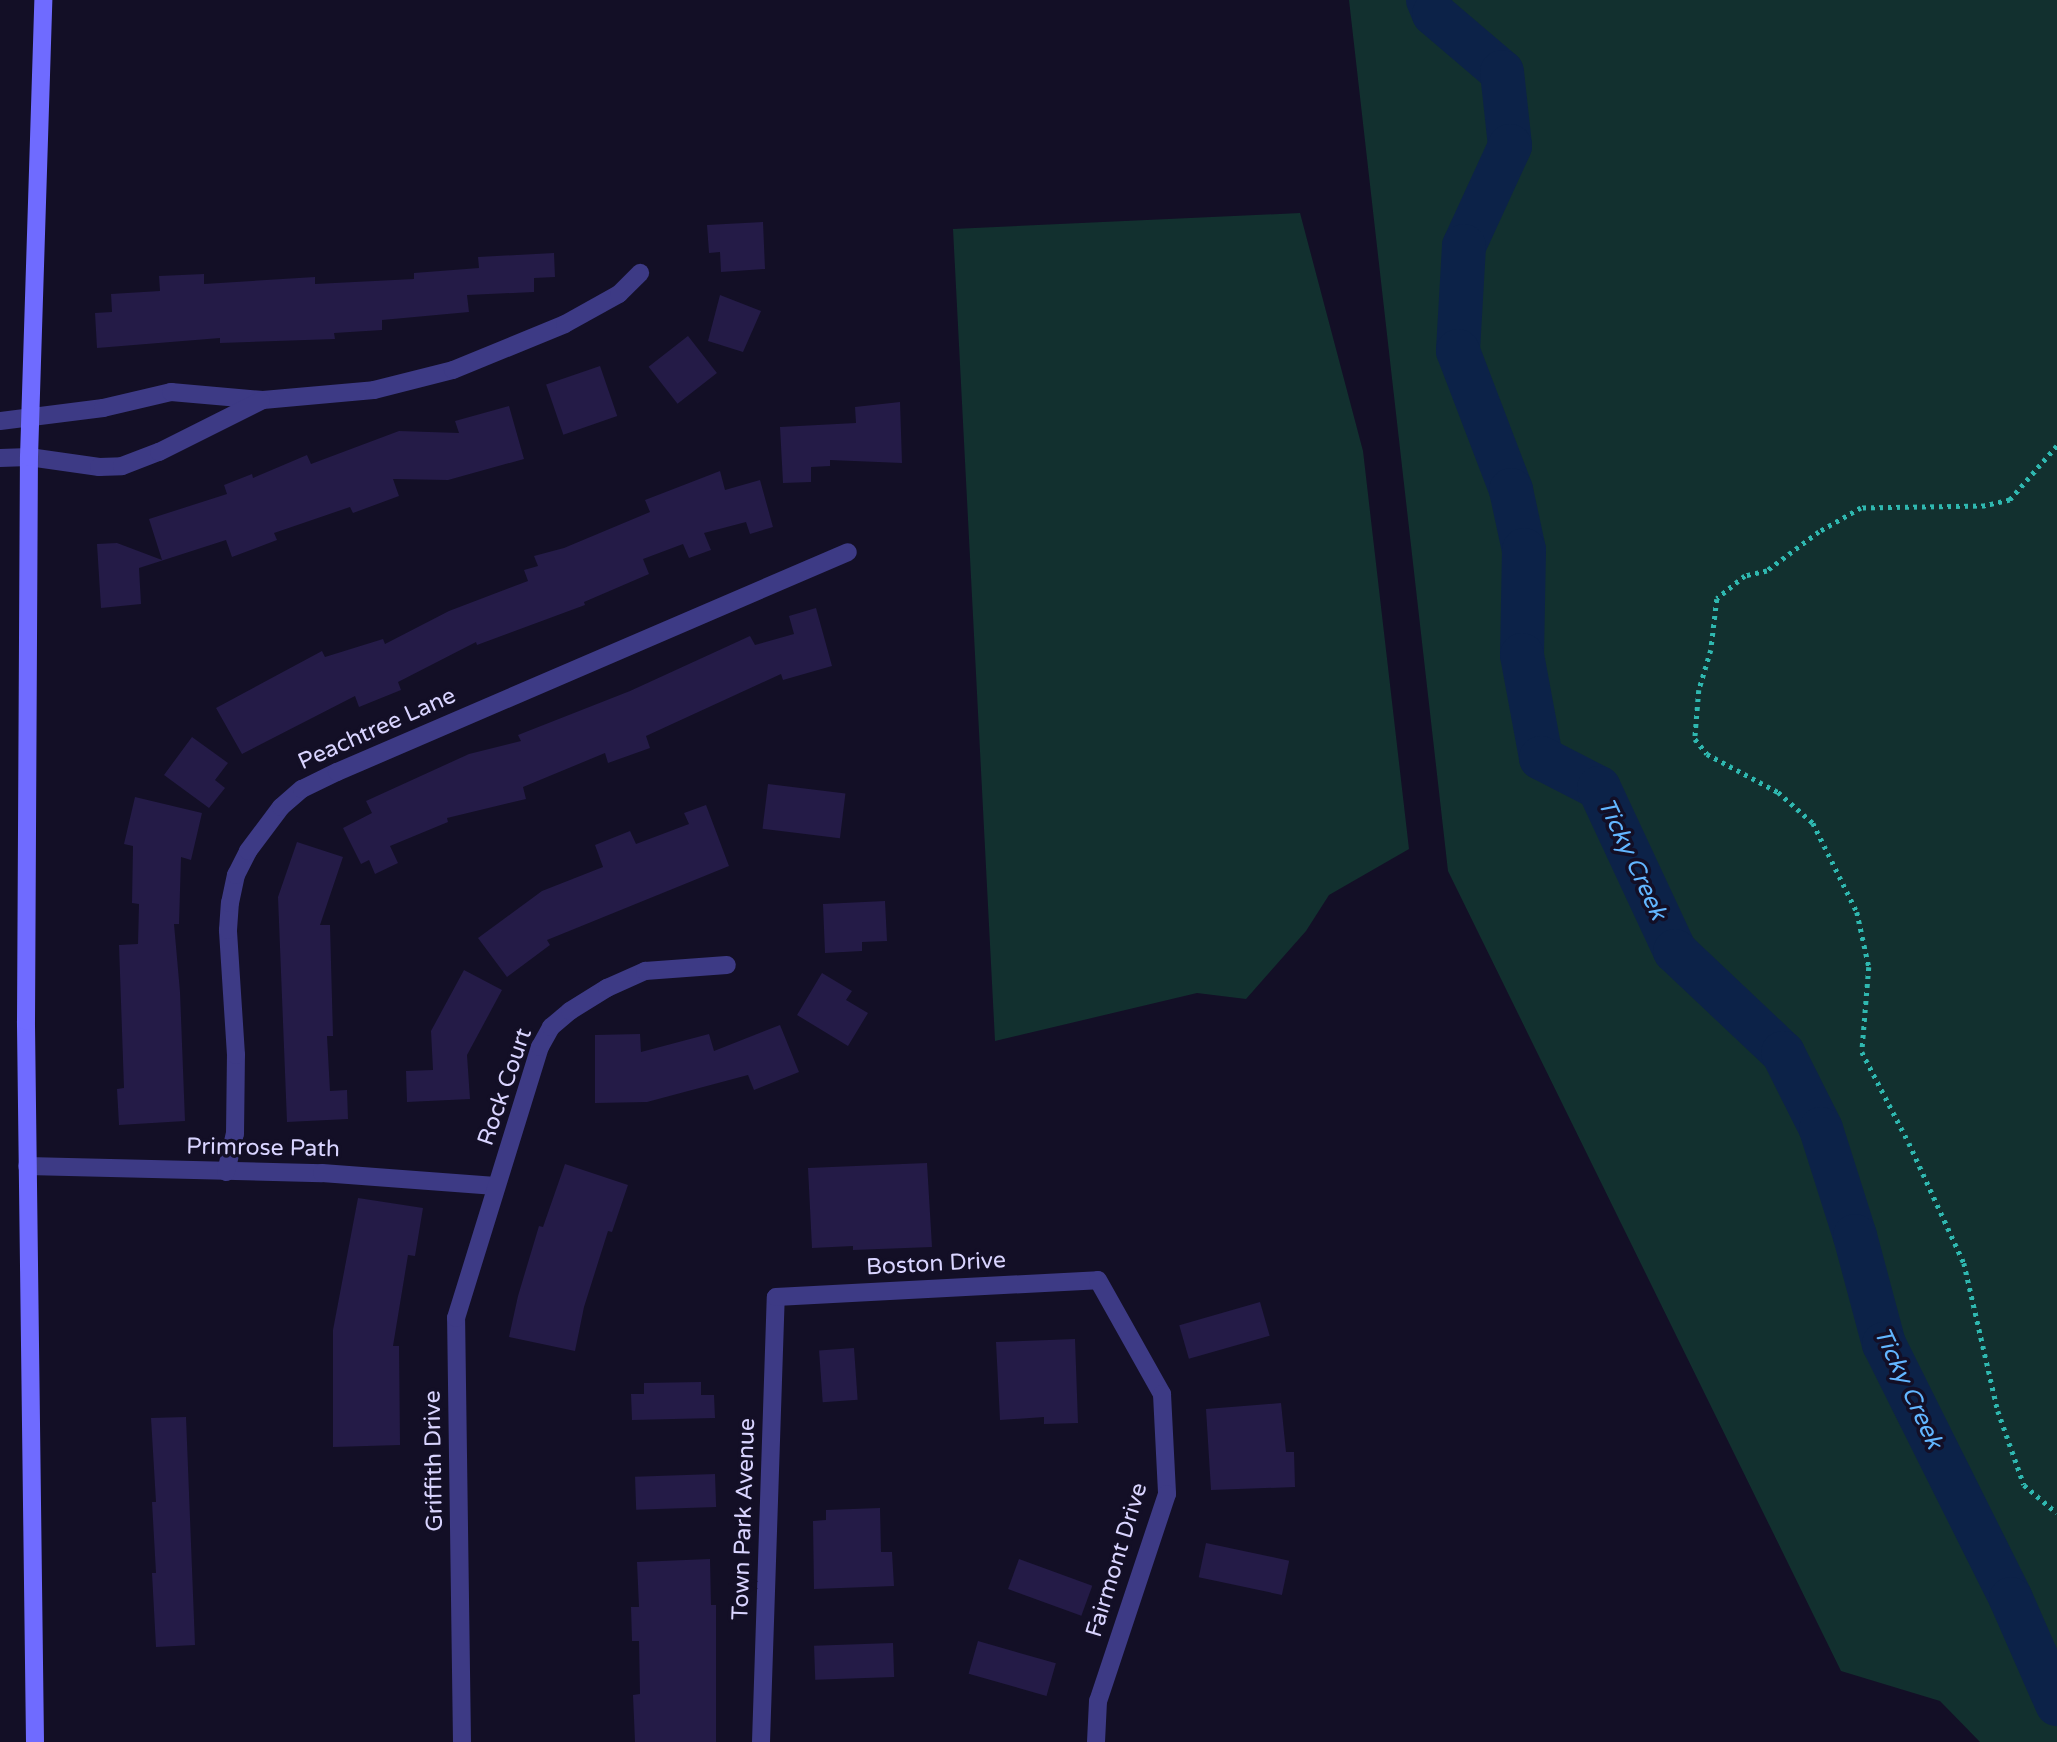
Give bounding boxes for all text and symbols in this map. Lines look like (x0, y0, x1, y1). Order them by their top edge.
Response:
street label: Peachtree Lane (294, 682, 460, 776)
water label: Ticky Creek (1591, 794, 1673, 924)
street label: Rock Court (472, 1025, 538, 1149)
street label: Primrose Path (186, 1133, 340, 1163)
street label: Boston Drive (865, 1247, 1007, 1281)
water label: Ticky Creek (1867, 1323, 1949, 1453)
street label: Griffith Drive (419, 1390, 449, 1532)
street label: Town Park Avenue (727, 1418, 761, 1620)
street label: Fairmont Drive (1080, 1479, 1154, 1641)

